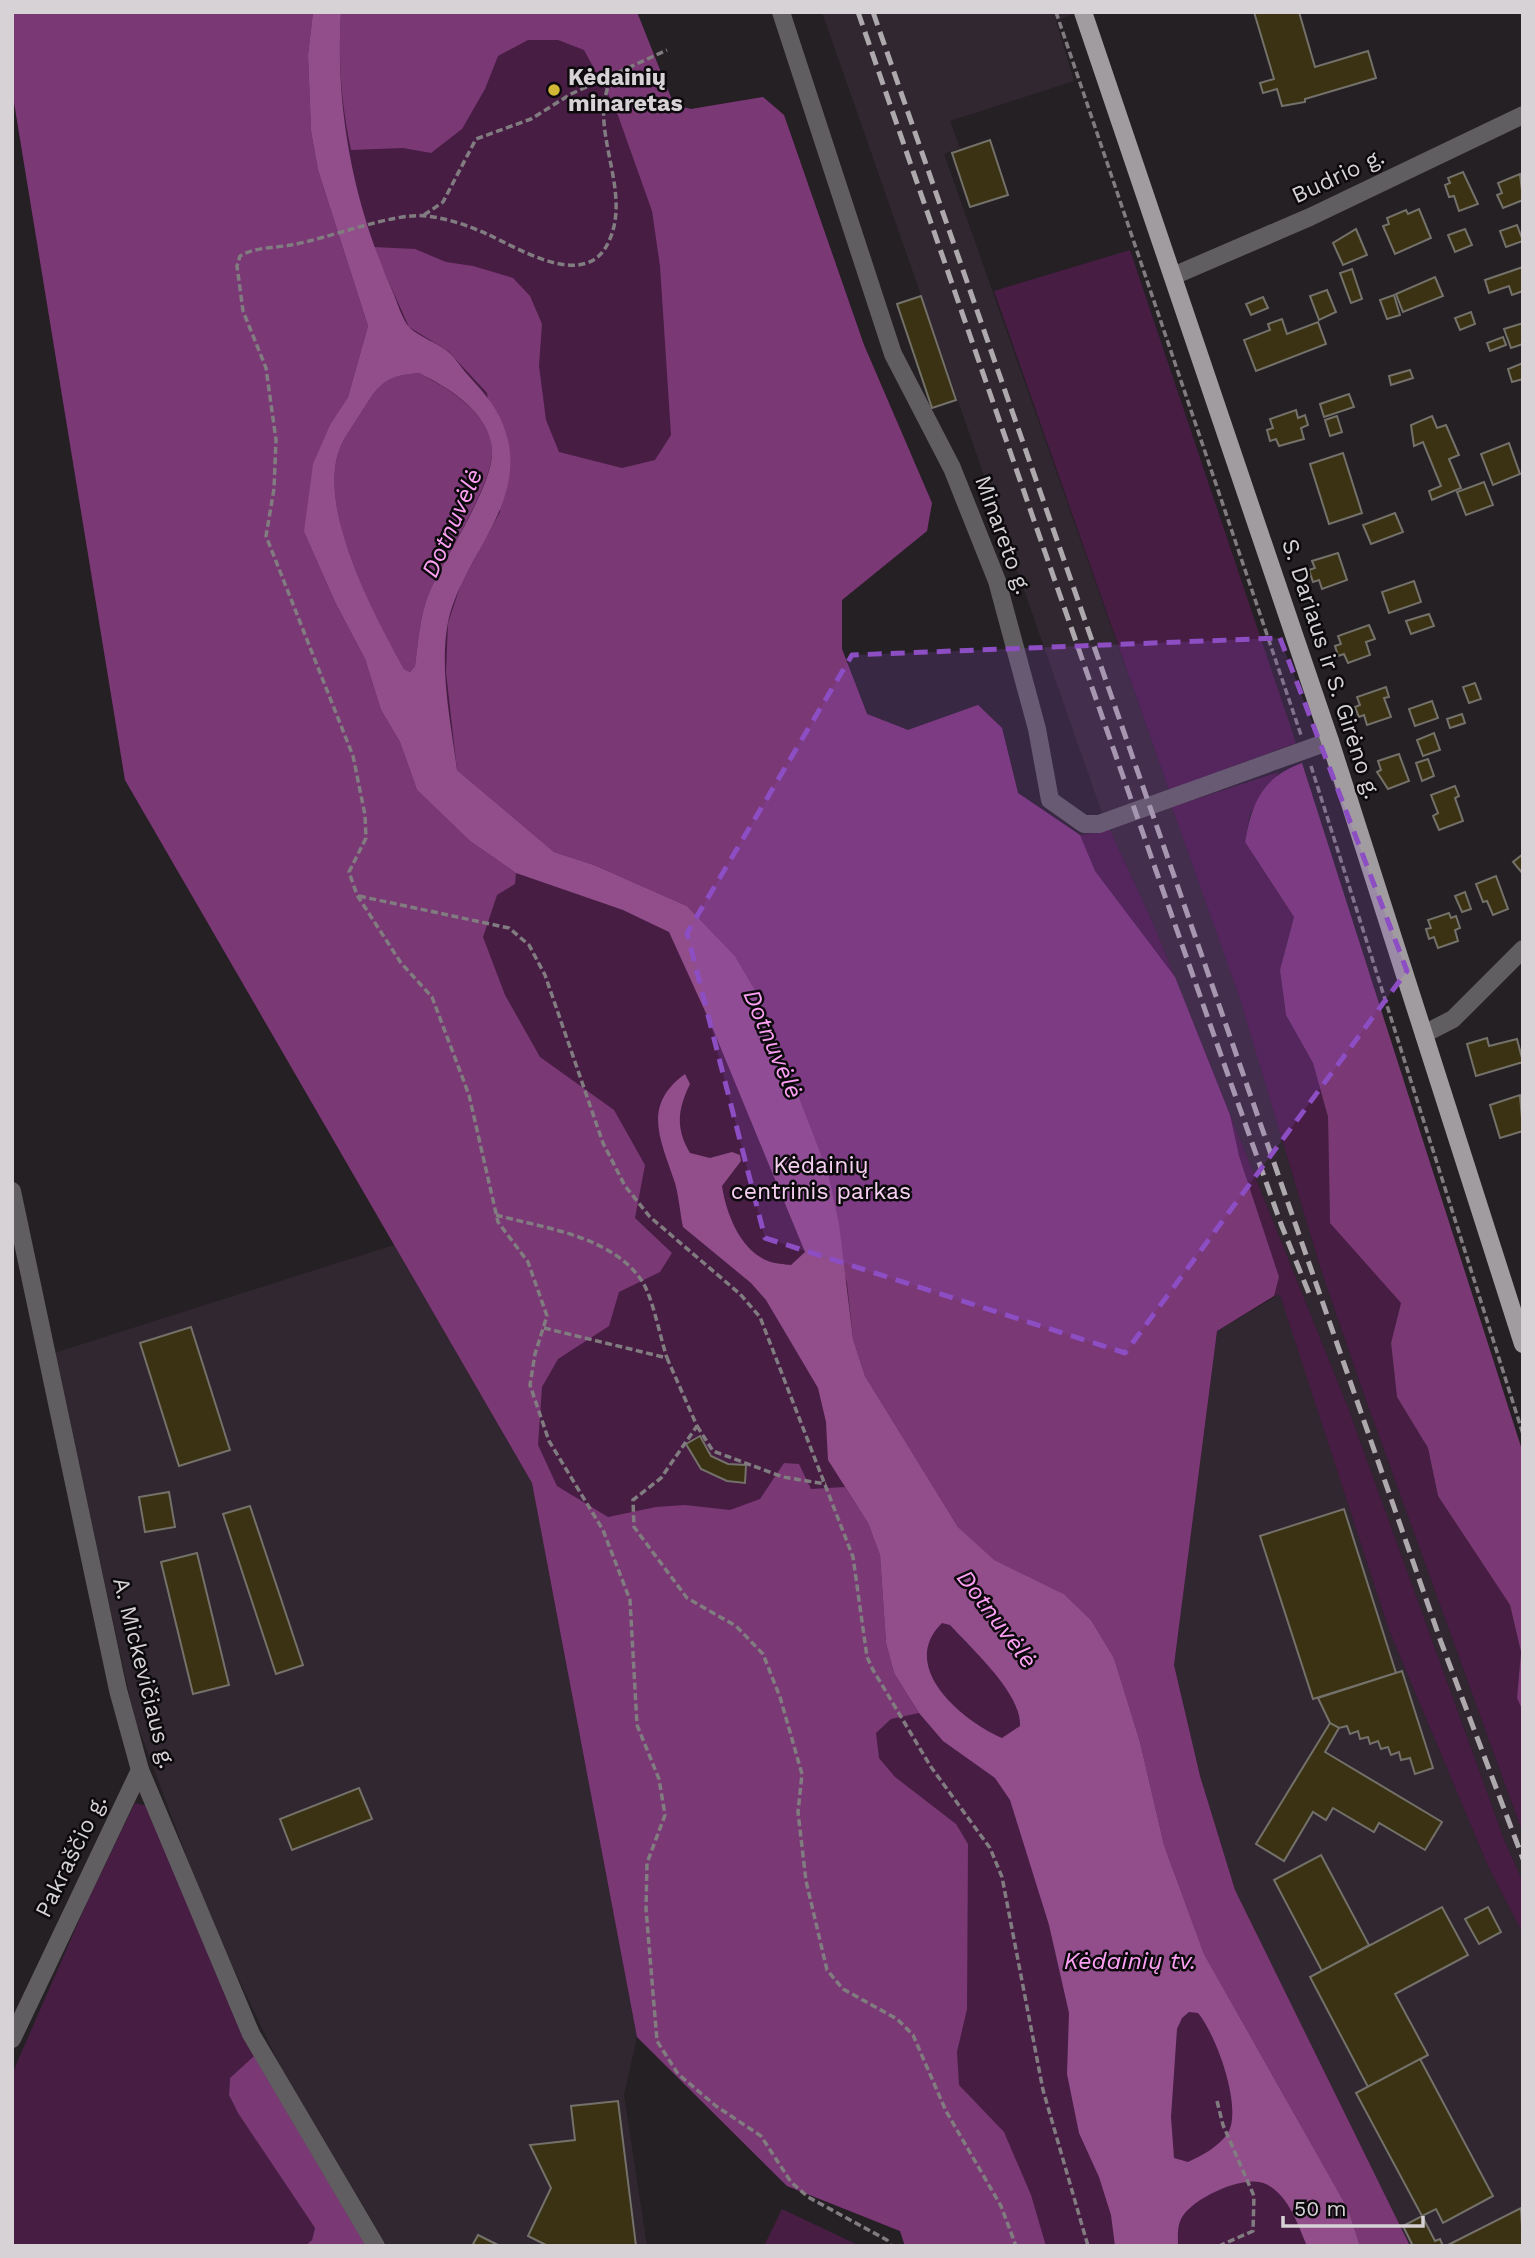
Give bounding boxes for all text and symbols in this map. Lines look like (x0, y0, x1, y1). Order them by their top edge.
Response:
place label: Kėdainių minaretas (568, 64, 683, 117)
marker: Kėdainių minaretas (546, 82, 562, 98)
street label: Budrio g. (1287, 143, 1389, 209)
water label: Dotnuvėlė (416, 464, 488, 582)
street label: Minareto g. (969, 472, 1037, 598)
street label: S. Dariaus ir S. Girėno g. (1276, 536, 1386, 802)
water label: Dotnuvėlė (737, 985, 809, 1103)
park label: Kėdainių centrinis parkas (731, 1152, 911, 1205)
water label: Dotnuvėlė (951, 1564, 1043, 1674)
street label: A. Mickevičiaus g. (107, 1575, 181, 1771)
street label: Pakraščio g. (30, 1790, 112, 1922)
water label: Kėdainių tv. (1064, 1947, 1196, 1975)
scale bar (1283, 2184, 1423, 2228)
text: 50 m (1294, 2196, 1346, 2221)

